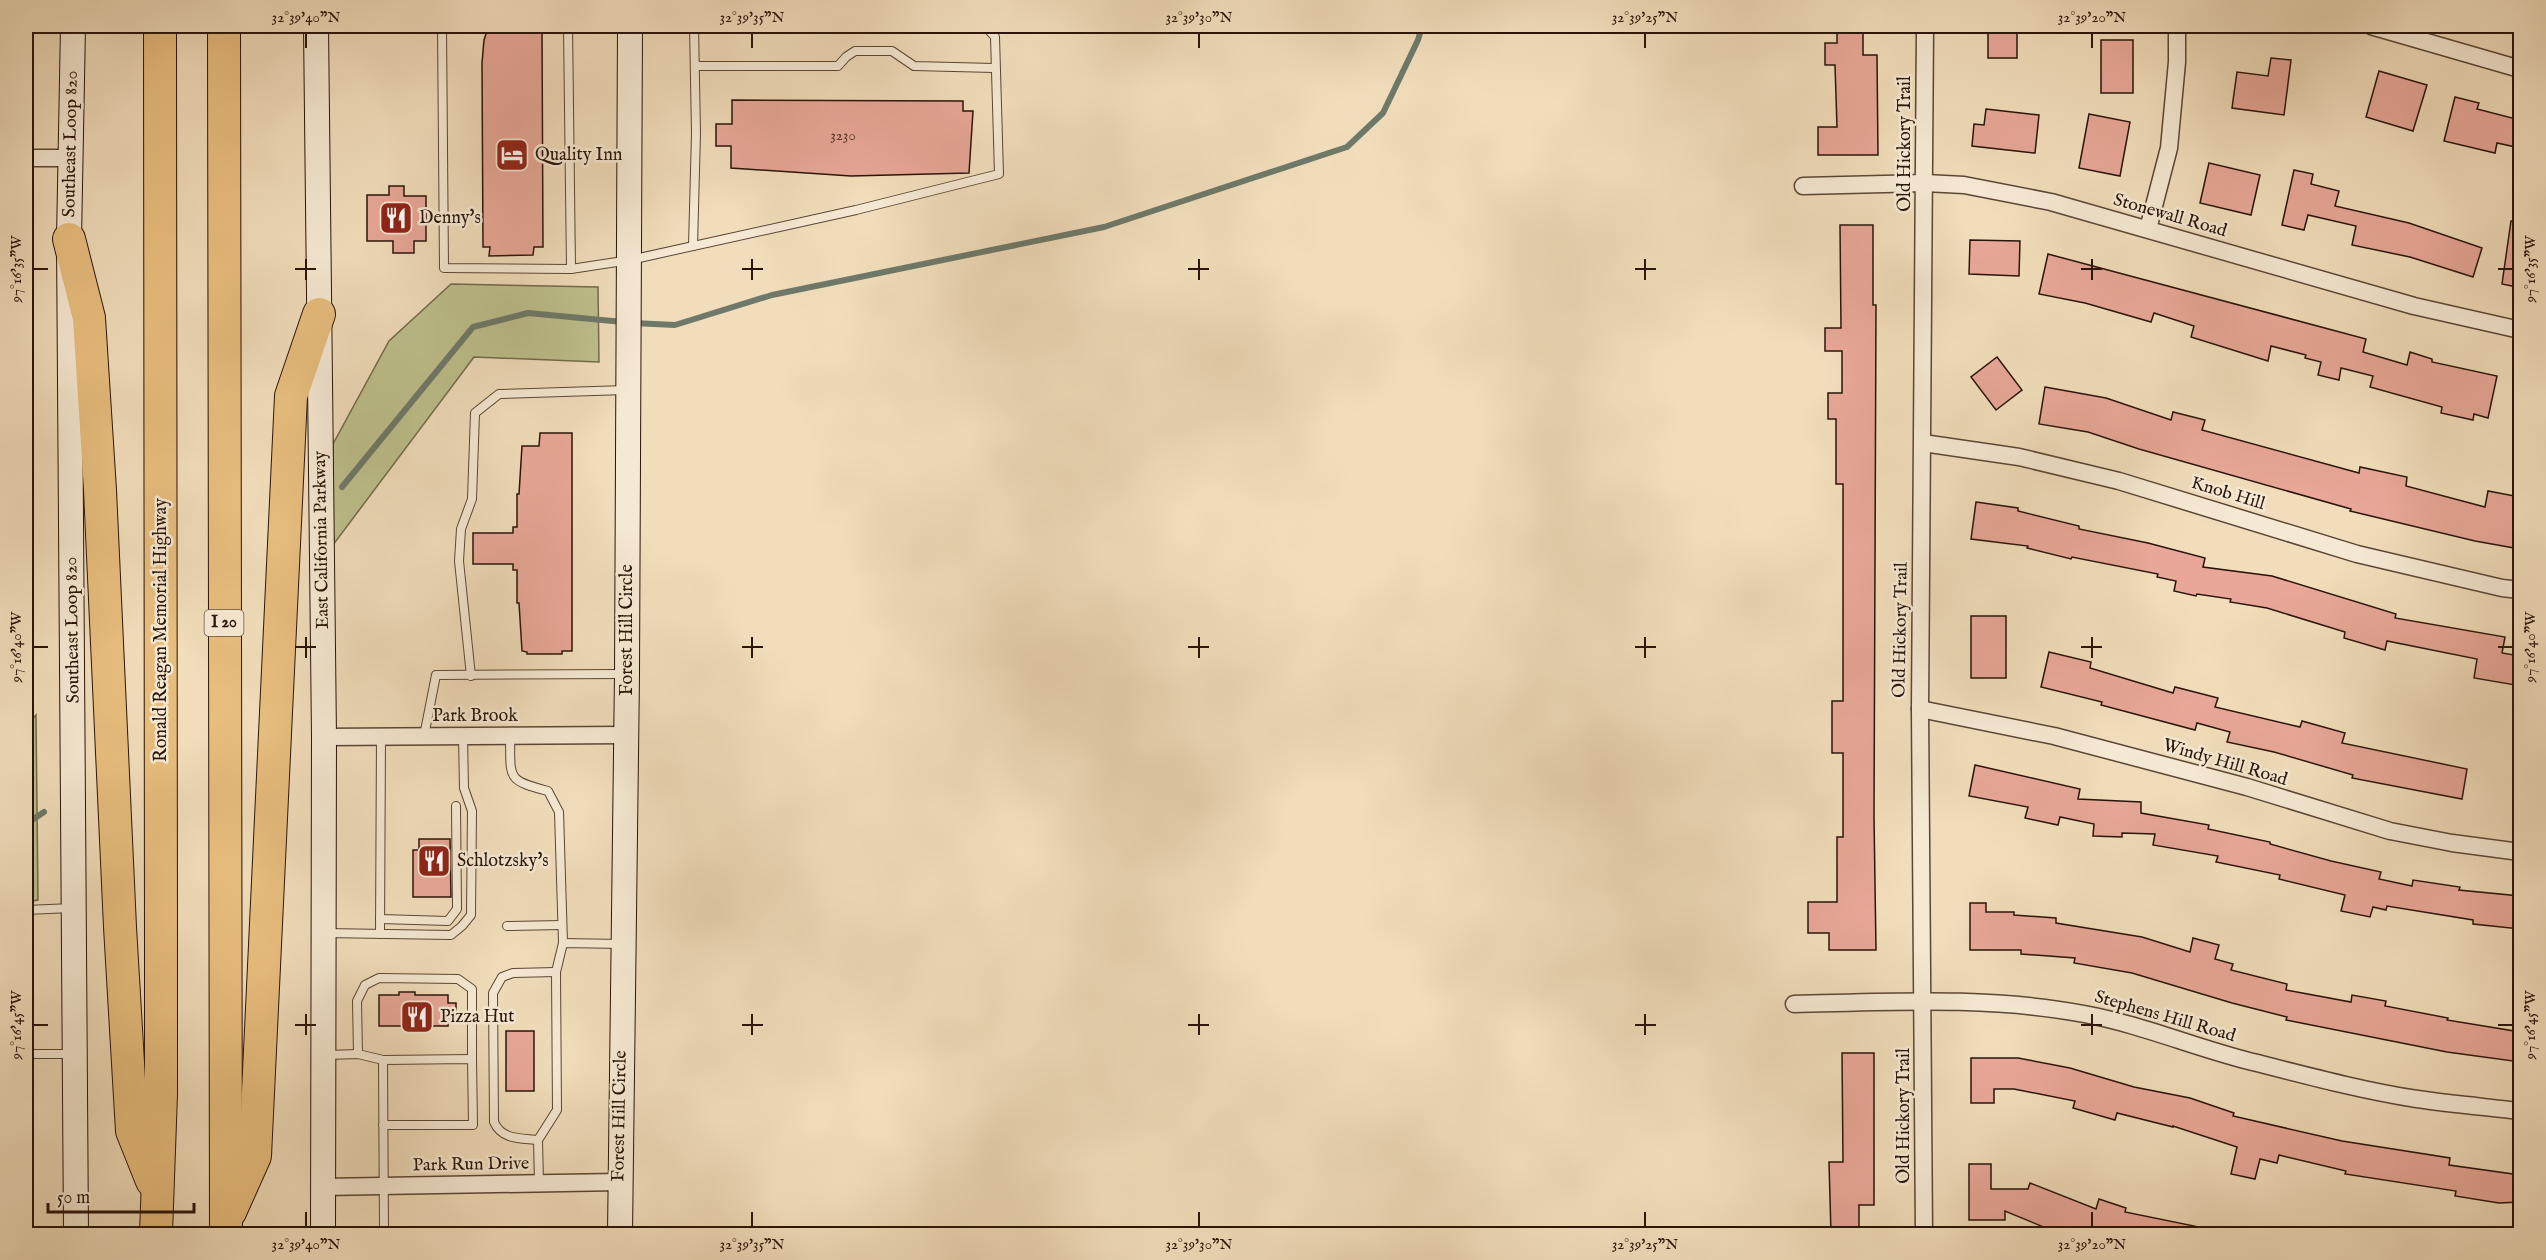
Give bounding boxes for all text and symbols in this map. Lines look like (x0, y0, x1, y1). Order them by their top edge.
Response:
text: 32°39'40"N (272, 8, 340, 27)
text: 32°39'35"N (719, 8, 785, 27)
text: 32°39'30"N (1165, 8, 1233, 27)
text: 32°39'25"N (1612, 8, 1678, 27)
text: 32°39'20"N (2058, 8, 2126, 27)
street label: Southeast Loop 820 (58, 70, 84, 218)
street label: Old Hickory Trail (1894, 76, 1917, 212)
house number: 3230 (830, 126, 856, 145)
hotel icon: Quality Inn (494, 137, 530, 173)
place label: Quality Inn (535, 144, 623, 167)
street label: Stonewall Road (2111, 189, 2230, 243)
restaurant icon: Denny's (378, 200, 414, 236)
place label: Denny's (419, 207, 481, 230)
text: 97°16'35"W (7, 235, 26, 304)
text: 97°16'35"W (2521, 235, 2540, 304)
street label: East California Parkway (309, 451, 335, 629)
street label: Knob Hill (2188, 472, 2268, 516)
street label: Ronald Reagan Memorial Highway (150, 498, 173, 762)
street label: Southeast Loop 820 (60, 556, 86, 704)
street label: Old Hickory Trail (1888, 562, 1914, 698)
street label: Forest Hill Circle (616, 564, 639, 696)
road number: I 20 (204, 610, 244, 636)
text: 97°16'40"W (7, 611, 26, 683)
text: 97°16'40"W (2521, 611, 2540, 683)
street label: Park Brook (432, 705, 518, 728)
street label: Windy Hill Road (2160, 734, 2290, 792)
restaurant icon: Schlotzsky's (416, 843, 452, 879)
place label: Schlotzsky's (457, 850, 549, 873)
street label: Stephens Hill Road (2092, 986, 2239, 1048)
text: 97°16'45"W (7, 990, 26, 1060)
text: 97°16'45"W (2521, 990, 2540, 1060)
restaurant icon: Pizza Hut (399, 999, 435, 1035)
place label: Pizza Hut (440, 1006, 514, 1029)
street label: Old Hickory Trail (1893, 1048, 1916, 1184)
street label: Forest Hill Circle (607, 1050, 633, 1182)
street label: Park Run Drive (413, 1152, 529, 1178)
scale bar (48, 1176, 194, 1214)
text: 50 m (57, 1187, 90, 1210)
text: 32°39'40"N (272, 1235, 340, 1254)
text: 32°39'35"N (719, 1235, 785, 1254)
text: 32°39'30"N (1165, 1235, 1233, 1254)
text: 32°39'25"N (1612, 1235, 1678, 1254)
text: 32°39'20"N (2058, 1235, 2126, 1254)

